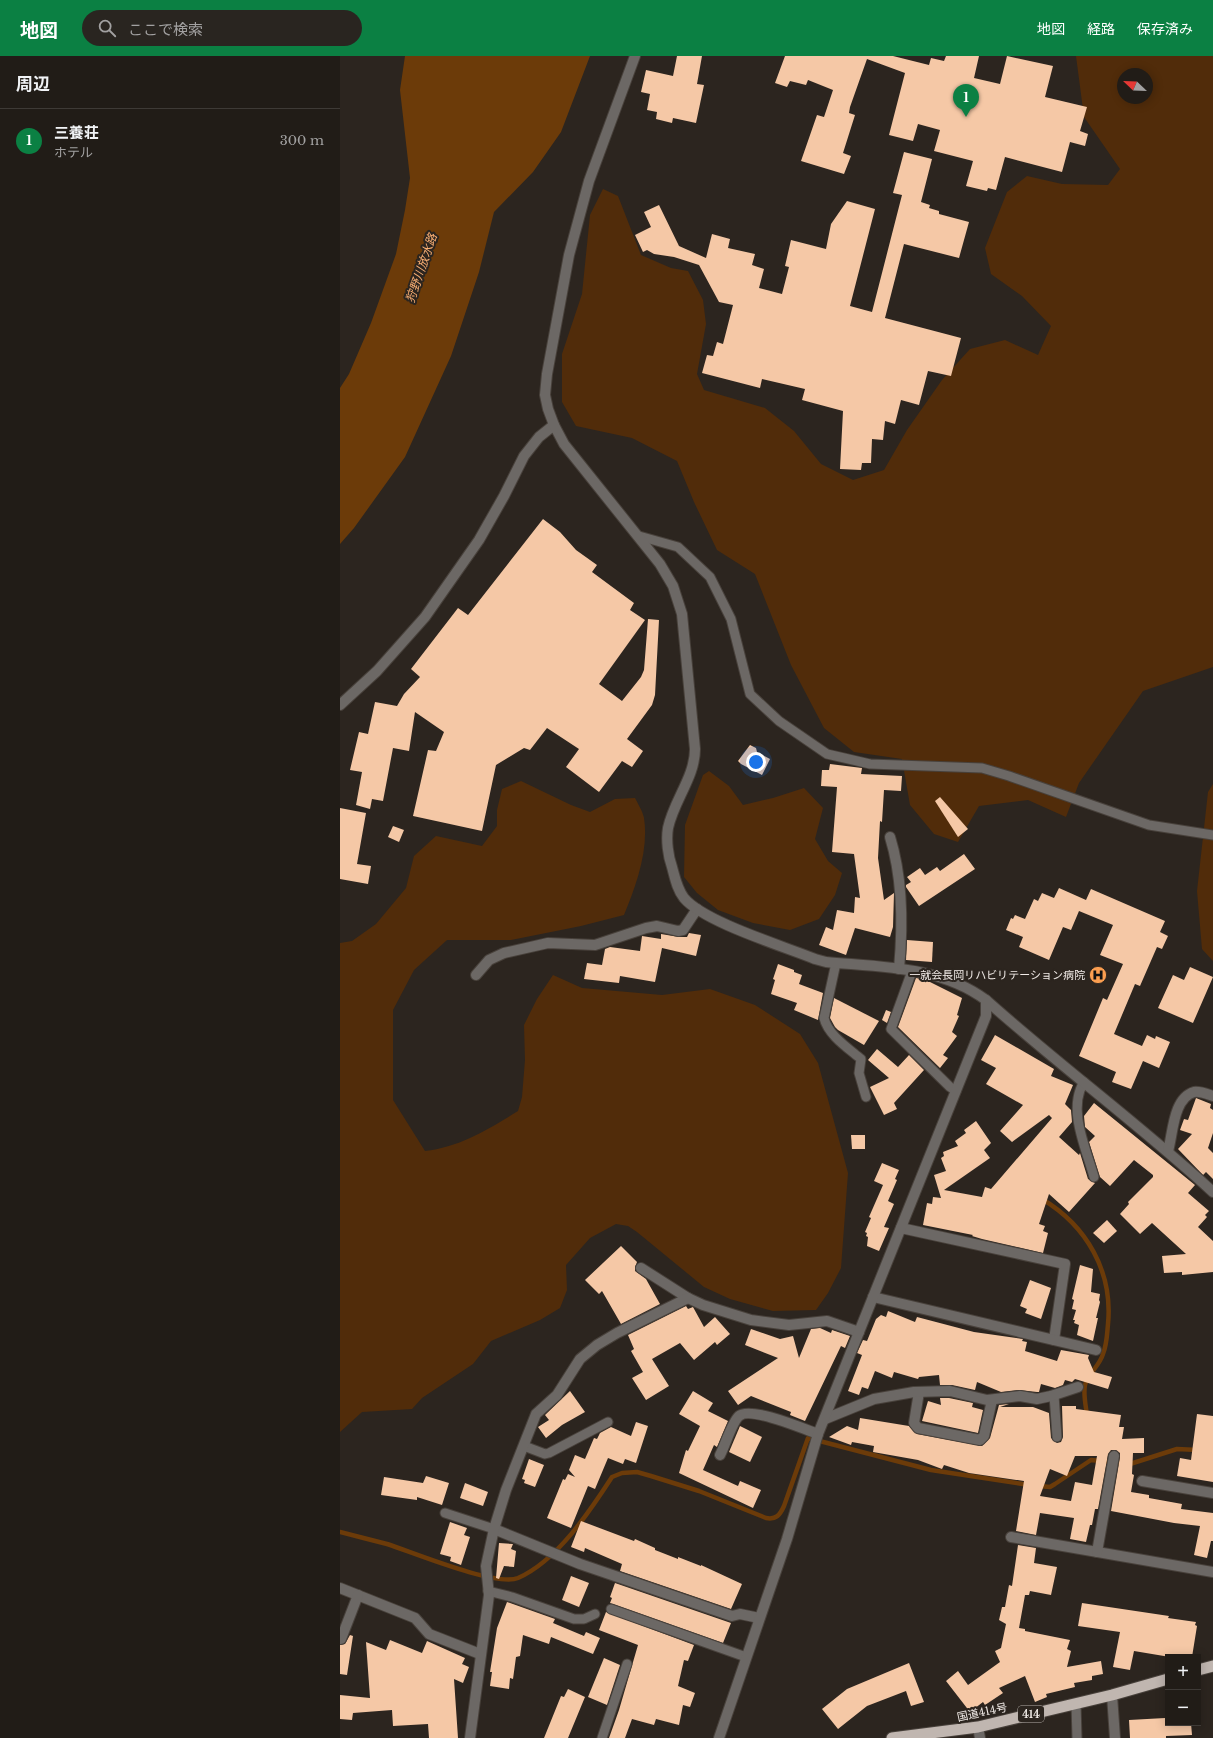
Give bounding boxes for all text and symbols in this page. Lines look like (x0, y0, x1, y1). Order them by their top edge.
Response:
search box (82, 10, 362, 46)
icon: search (96, 17, 118, 39)
text: 地図 (20, 19, 58, 42)
text: ここで検索 (128, 20, 203, 39)
text: 地図 (1037, 20, 1065, 38)
text: 経路 (1087, 20, 1115, 38)
text: 保存済み (1137, 20, 1193, 38)
north arrow (1117, 68, 1153, 104)
text: 周辺 (16, 74, 50, 95)
pin: 1 (953, 84, 979, 117)
text: 三養荘 (54, 123, 99, 142)
text: 1 (26, 132, 32, 149)
text: 300 m (280, 132, 324, 149)
text: ホテル (54, 144, 93, 161)
water label: 狩野川放水路 (402, 231, 440, 304)
your location (746, 752, 766, 772)
hospital icon: 一就会長岡リハビリテーション病院 (1088, 965, 1108, 985)
place label: 一就会長岡リハビリテーション病院 (909, 968, 1085, 982)
map controls (1165, 1654, 1201, 1726)
button: + (1165, 1654, 1201, 1690)
button: − (1165, 1690, 1201, 1726)
street label: 国道414号 (956, 1700, 1008, 1724)
road number: 414 (1018, 1706, 1044, 1722)

